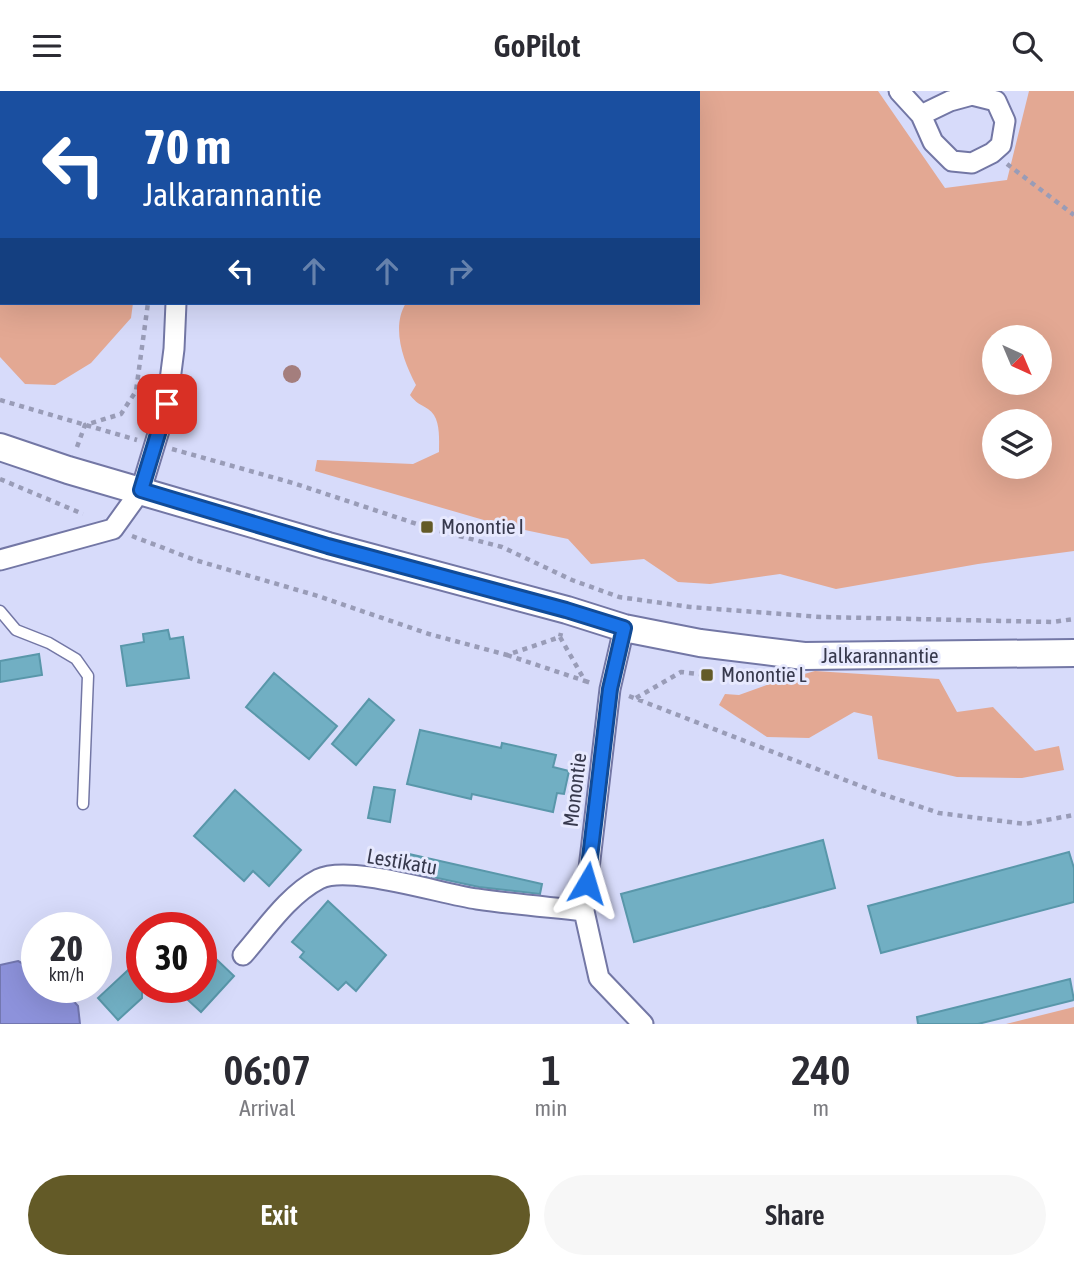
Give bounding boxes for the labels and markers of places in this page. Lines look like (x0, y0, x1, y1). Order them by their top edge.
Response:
pin (137, 374, 197, 434)
place label: Monontie I (441, 514, 524, 538)
marker: Monontie I (419, 519, 435, 535)
place label: Monontie L (721, 662, 807, 686)
marker: Monontie L (699, 667, 715, 683)

